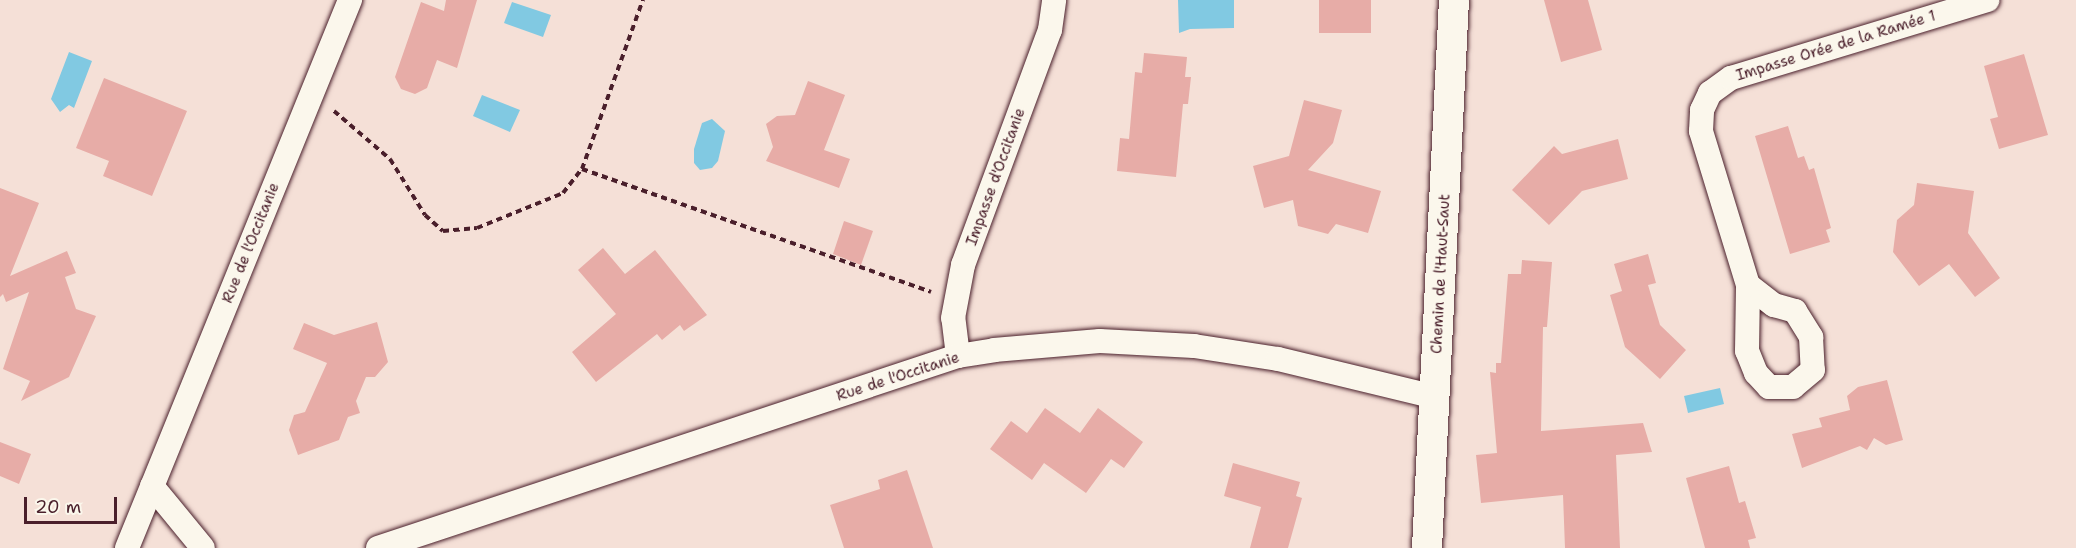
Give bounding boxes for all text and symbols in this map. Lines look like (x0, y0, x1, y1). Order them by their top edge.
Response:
street label: Impasse Orée de la Ramée 1 (1734, 7, 1938, 85)
street label: Impasse d'Occitanie (963, 106, 1029, 248)
street label: Rue de l'Occitanie (219, 180, 283, 306)
street label: Chemin de l'Haut-Saut (1428, 194, 1454, 354)
street label: Rue de l'Occitanie (834, 349, 962, 405)
scale bar (27, 485, 120, 523)
text: 20 m (35, 495, 81, 519)

